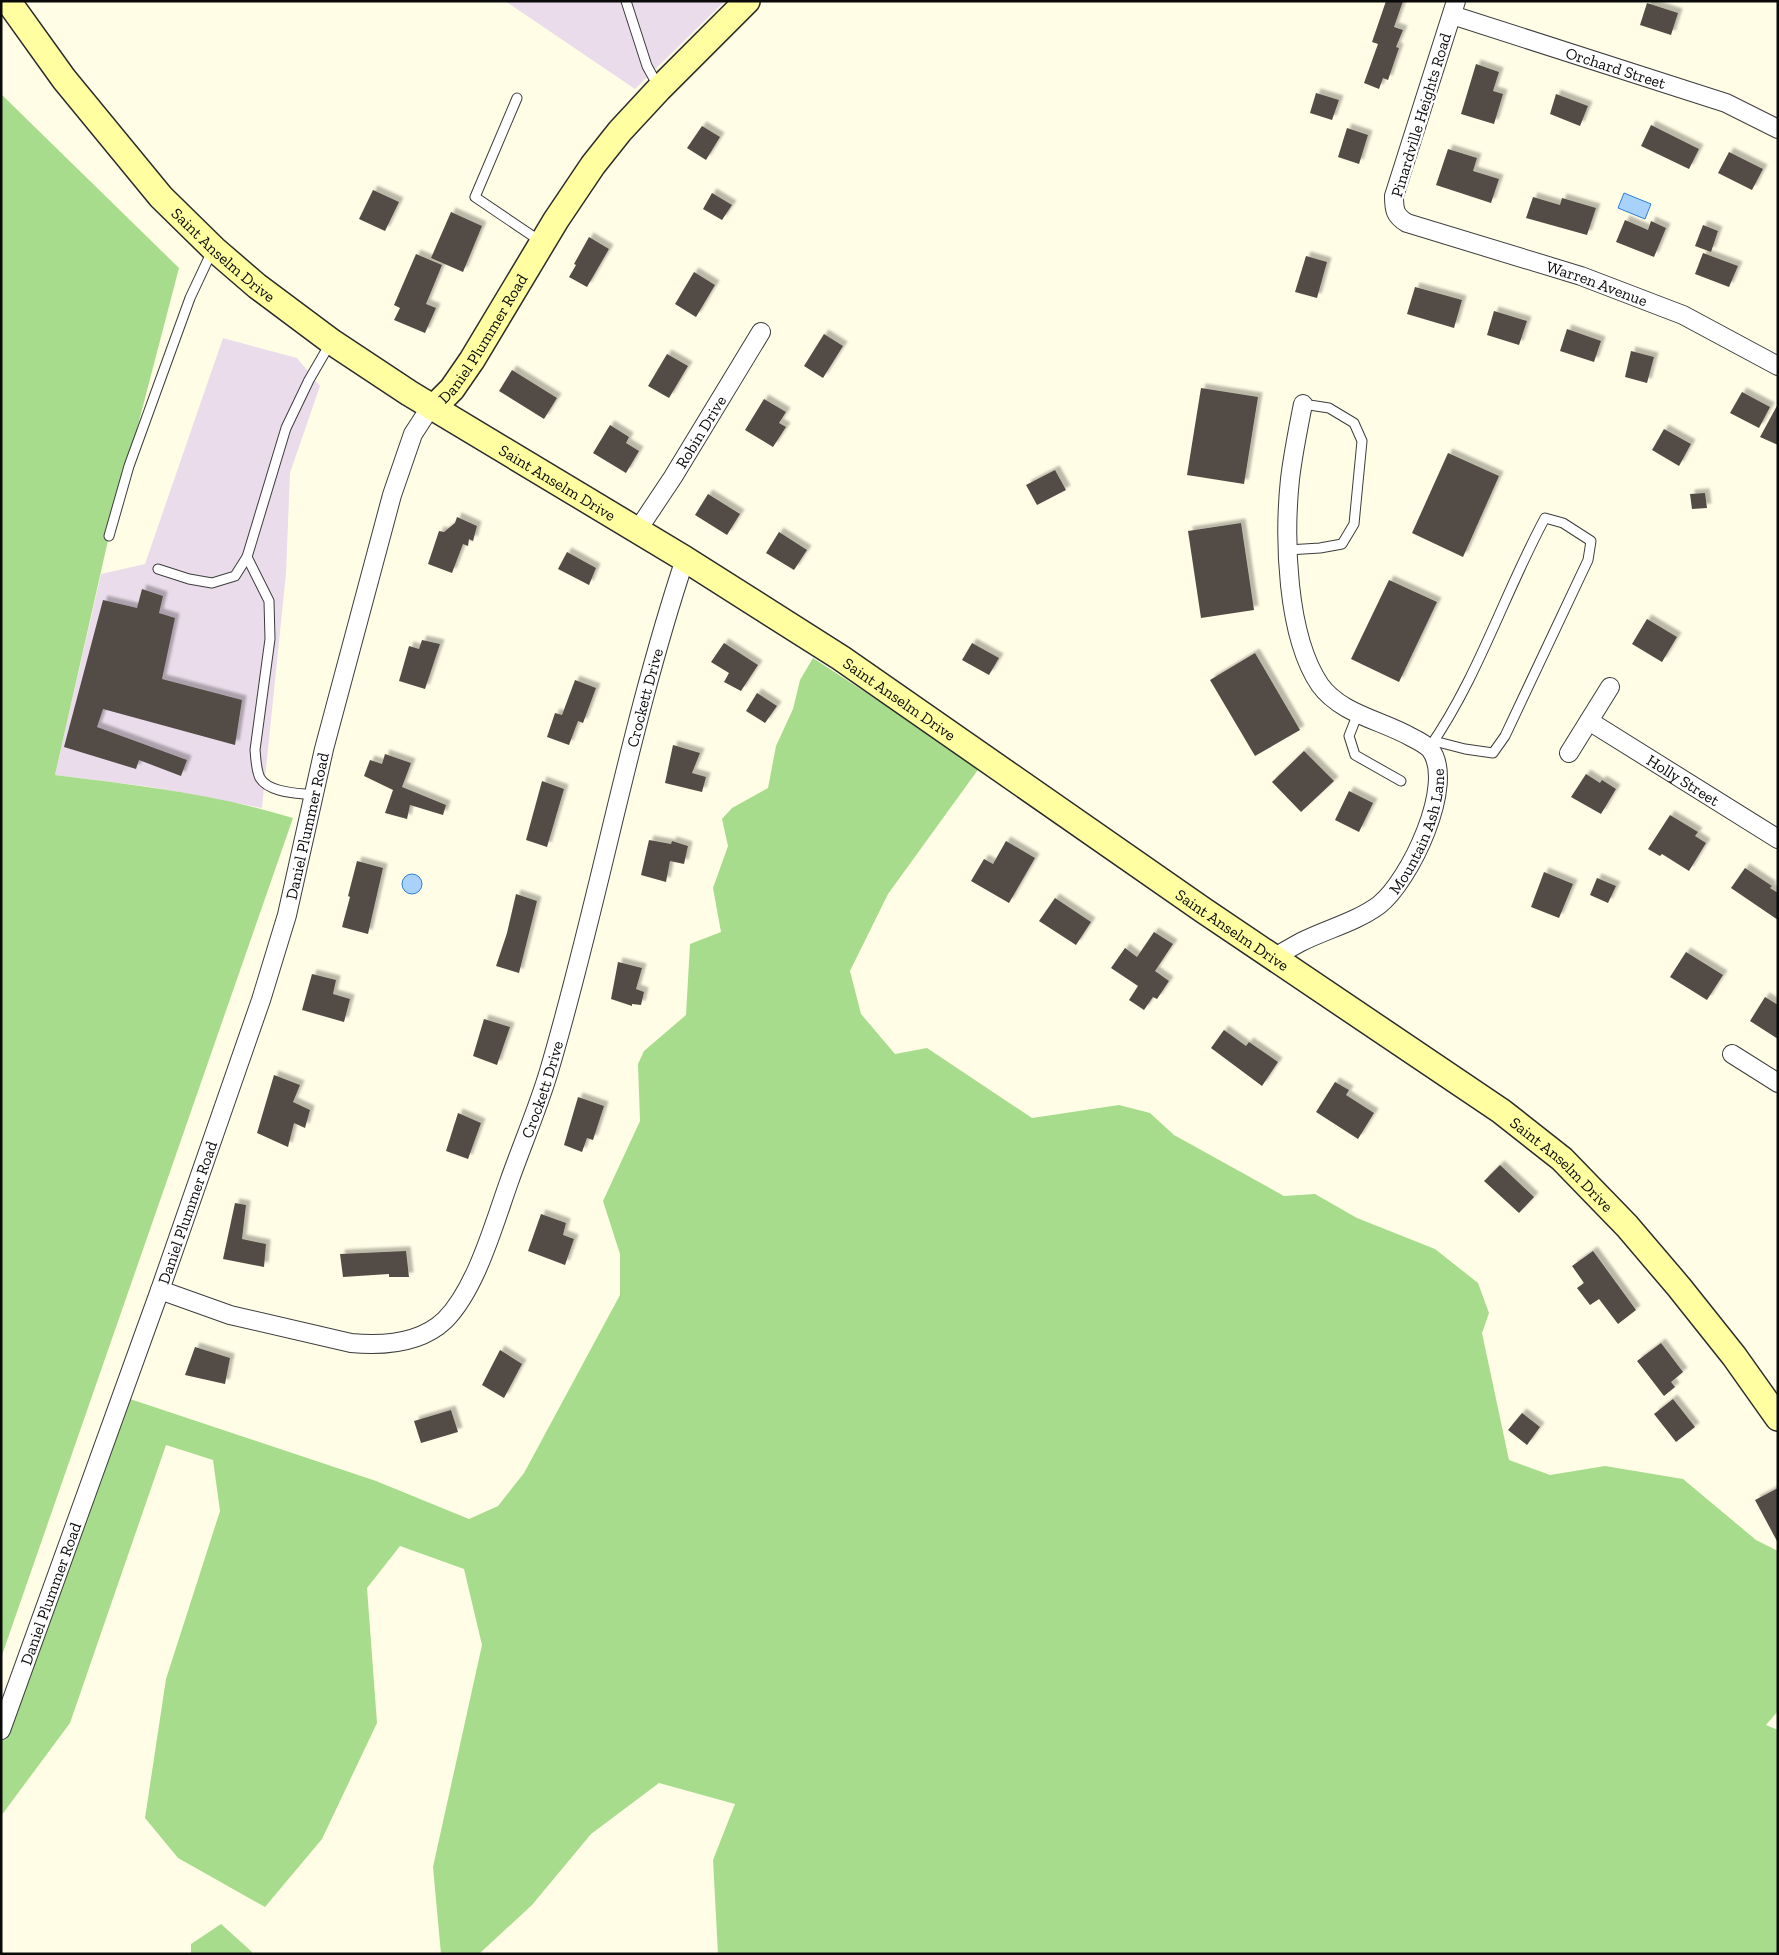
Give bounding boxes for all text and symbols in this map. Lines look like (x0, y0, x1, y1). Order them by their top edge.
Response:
street label: Pinardville Heights Road (1387, 30, 1455, 199)
street label: Orchard Street (1563, 43, 1668, 93)
street label: Saint Anselm Drive (168, 203, 279, 306)
street label: Warren Avenue (1544, 257, 1650, 310)
street label: Daniel Plummer Road (434, 270, 531, 407)
street label: Robin Drive (671, 392, 730, 471)
street label: Saint Anselm Drive (496, 440, 619, 525)
street label: Crockett Drive (622, 646, 667, 749)
street label: Saint Anselm Drive (840, 653, 959, 744)
street label: Daniel Plummer Road (281, 750, 332, 901)
street label: Holly Street (1643, 750, 1723, 810)
street label: Mountain Ash Lane (1384, 768, 1448, 897)
street label: Saint Anselm Drive (1172, 885, 1293, 975)
street label: Crockett Drive (517, 1038, 567, 1141)
street label: Saint Anselm Drive (1507, 1113, 1617, 1216)
street label: Daniel Plummer Road (153, 1138, 221, 1286)
street label: Daniel Plummer Road (16, 1520, 85, 1667)

